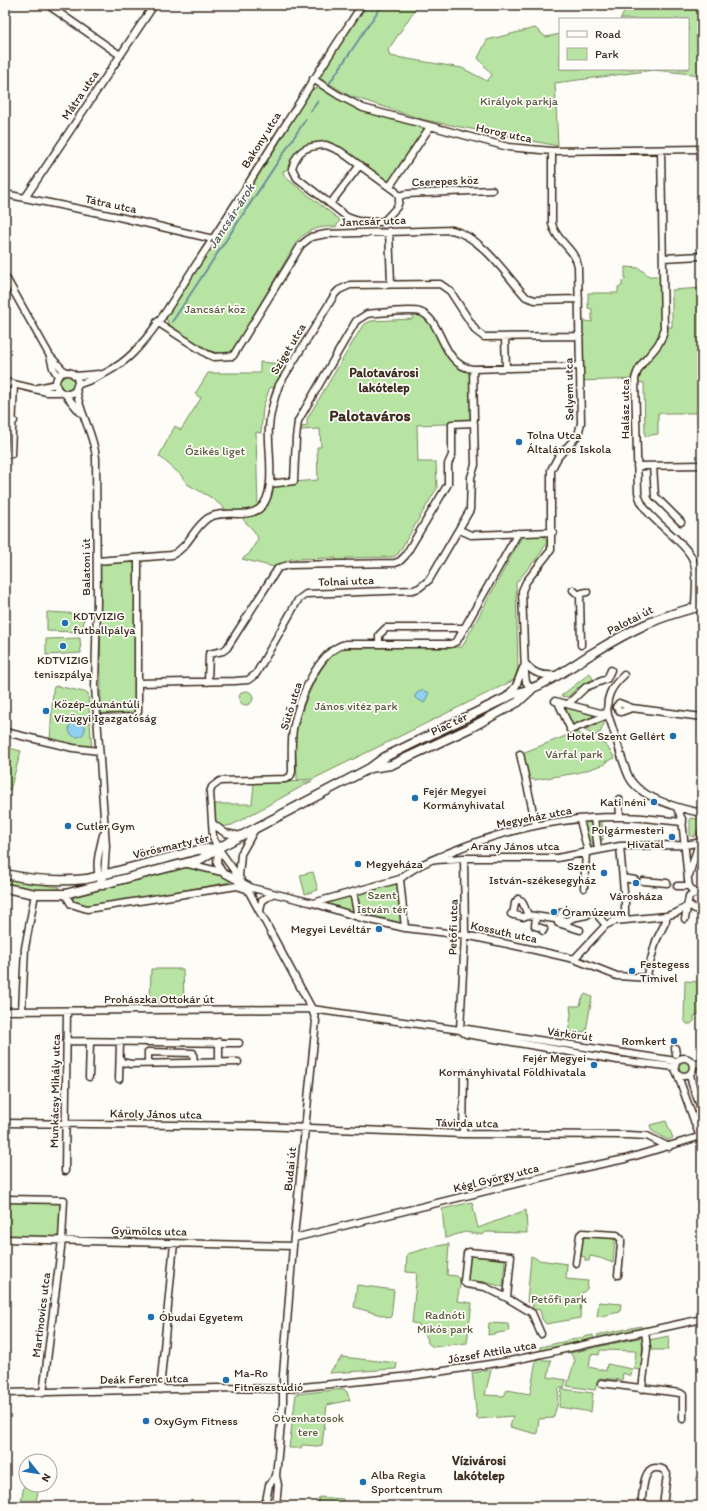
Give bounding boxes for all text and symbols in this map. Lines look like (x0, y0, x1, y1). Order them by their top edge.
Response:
legend (559, 18, 689, 70)
text: Road (595, 27, 621, 41)
text: Park (595, 47, 619, 61)
street label: Mátra utca (58, 67, 102, 122)
park label: Királyok parkja (480, 94, 559, 108)
street label: Bakony utca (238, 109, 284, 171)
street label: Horog utca (475, 120, 534, 146)
street label: Cserepes köz (411, 173, 479, 189)
water label: Jancsár-árok (205, 180, 258, 251)
street label: Tátra utca (84, 192, 139, 216)
street label: Jancsár utca (340, 213, 406, 229)
park label: Jancsár köz (184, 302, 246, 316)
street label: Sziget utca (267, 320, 309, 377)
street label: Selyem utca (561, 357, 577, 421)
district label: Palotavárosi lakótelep (349, 365, 419, 396)
street label: Halász utca (618, 378, 632, 439)
district label: Palotaváros (329, 406, 411, 425)
place label: Tolna Utca Általános Iskola (527, 428, 612, 456)
marker: Tolna Utca Általános Iskola (514, 437, 524, 447)
park label: Őzikés liget (185, 444, 246, 458)
street label: Balatoni út (79, 538, 93, 596)
street label: Tolnai utca (318, 573, 374, 589)
street label: Palotai út (605, 602, 656, 638)
place label: KDTVIZIG futballpálya (73, 609, 136, 637)
marker: KDTVIZIG futballpálya (60, 618, 70, 628)
marker: KDTVIZIG teniszpálya (58, 641, 68, 651)
place label: KDTVIZIG teniszpálya (34, 653, 93, 681)
street label: Sütő utca (277, 680, 305, 732)
place label: Közép-dunántúli Vízügyi Igazgatóság (54, 697, 158, 725)
park label: János vitéz park (314, 699, 398, 713)
marker: Közép-dunántúli Vízügyi Igazgatóság (41, 706, 51, 716)
street label: Piac tér (428, 709, 470, 739)
place label: Hotel Szent Gellért (567, 729, 665, 743)
marker: Hotel Szent Gellért (668, 731, 678, 741)
park label: Várfal park (545, 747, 604, 761)
place label: Fejér Megyei Kormányhivatal (423, 784, 505, 812)
marker: Fejér Megyei Kormányhivatal (410, 793, 420, 803)
place label: Kati néni (600, 795, 646, 809)
marker: Kati néni (649, 797, 659, 807)
street label: Megyeház utca (495, 803, 574, 831)
place label: Cutler Gym (76, 819, 135, 833)
marker: Cutler Gym (63, 821, 73, 831)
place label: Polgármesteri Hivatal (592, 823, 665, 851)
street label: Vörösmarty tér (132, 830, 211, 862)
marker: Polgármesteri Hivatal (667, 832, 677, 842)
street label: Arany János utca (470, 839, 560, 853)
place label: Megyeháza (366, 857, 424, 871)
marker: Megyeháza (353, 859, 363, 869)
place label: Szent István-székesegyház (489, 859, 596, 887)
marker: Szent István-székesegyház (599, 868, 609, 878)
marker: Városháza (631, 878, 641, 888)
park label: Szent István tér (357, 888, 408, 916)
place label: Városháza (609, 889, 663, 903)
street label: Petőfi utca (446, 898, 461, 955)
place label: Óramúzeum (562, 905, 626, 919)
marker: Óramúzeum (549, 907, 559, 917)
street label: Kossuth utca (469, 918, 539, 946)
place label: Megyei Levéltár (291, 922, 371, 936)
marker: Megyei Levéltár (374, 924, 384, 934)
place label: Festegess Timivel (640, 957, 690, 985)
marker: Festegess Timivel (627, 966, 637, 976)
street label: Prohászka Ottokár út (104, 992, 215, 1006)
street label: Várkörút (546, 1024, 594, 1044)
street label: Munkácsy Mihály utca (47, 1033, 63, 1148)
place label: Romkert (621, 1034, 666, 1048)
marker: Romkert (669, 1036, 679, 1046)
place label: Fejér Megyei Kormányhivatal Földhivatala (439, 1051, 587, 1079)
marker: Fejér Megyei Kormányhivatal Földhivatala (589, 1060, 599, 1070)
street label: Károly János utca (110, 1106, 203, 1122)
street label: Távirda utca (435, 1115, 499, 1131)
street label: Budai út (281, 1146, 299, 1192)
street label: Kégl György utca (452, 1161, 540, 1195)
street label: Gyümölcs utca (111, 1223, 187, 1239)
street label: Martinovics utca (29, 1271, 53, 1358)
park label: Petőfi park (531, 1292, 588, 1306)
park label: Radnóti Mikós park (417, 1308, 473, 1336)
place label: Óbudai Egyetem (159, 1310, 243, 1324)
marker: Óbudai Egyetem (146, 1312, 156, 1322)
street label: József Attila utca (447, 1337, 538, 1367)
place label: Ma-Ro Fitneszstúdió (234, 1366, 303, 1394)
street label: Deák Ferenc utca (99, 1371, 189, 1387)
marker: Ma-Ro Fitneszstúdió (221, 1375, 231, 1385)
park label: Ötvenhatosok tere (272, 1411, 345, 1439)
place label: OxyGym Fitness (154, 1414, 238, 1428)
marker: OxyGym Fitness (141, 1416, 151, 1426)
north arrow (18, 1453, 58, 1493)
district label: Vízivárosi lakótelep (452, 1453, 506, 1484)
place label: Alba Regia Sportcentrum (371, 1468, 443, 1496)
text: N (39, 1471, 54, 1484)
marker: Alba Regia Sportcentrum (358, 1477, 368, 1487)

